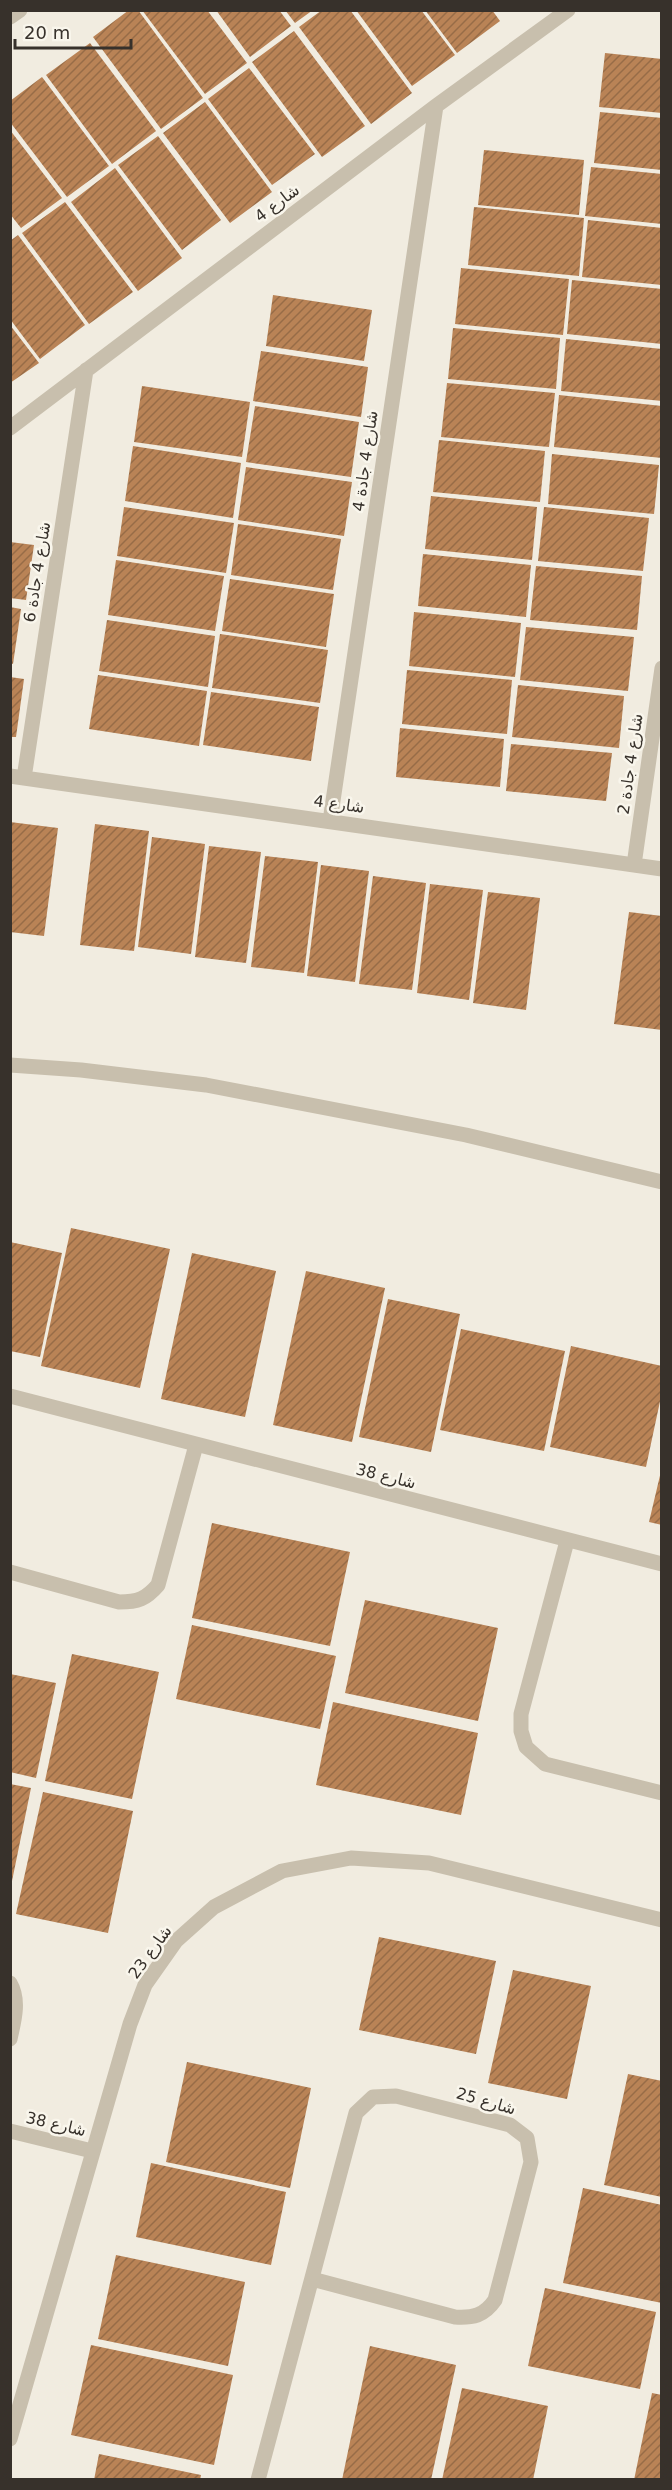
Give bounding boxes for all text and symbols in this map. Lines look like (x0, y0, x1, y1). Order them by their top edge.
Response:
scale bar (15, 12, 130, 50)
text: 20 m (24, 22, 70, 43)
street label: شارع 4 (251, 180, 304, 227)
street label: شارع 4 جادة 4 (349, 409, 382, 513)
street label: شارع 4 جادة 6 (20, 520, 55, 624)
street label: شارع 4 جادة 2 (614, 712, 647, 816)
street label: شارع 4 (312, 791, 365, 818)
street label: شارع 38 (354, 1459, 418, 1494)
street label: شارع 23 (124, 1922, 176, 1983)
street label: شارع 25 (454, 2083, 518, 2120)
street label: شارع 38 (24, 2108, 88, 2141)

